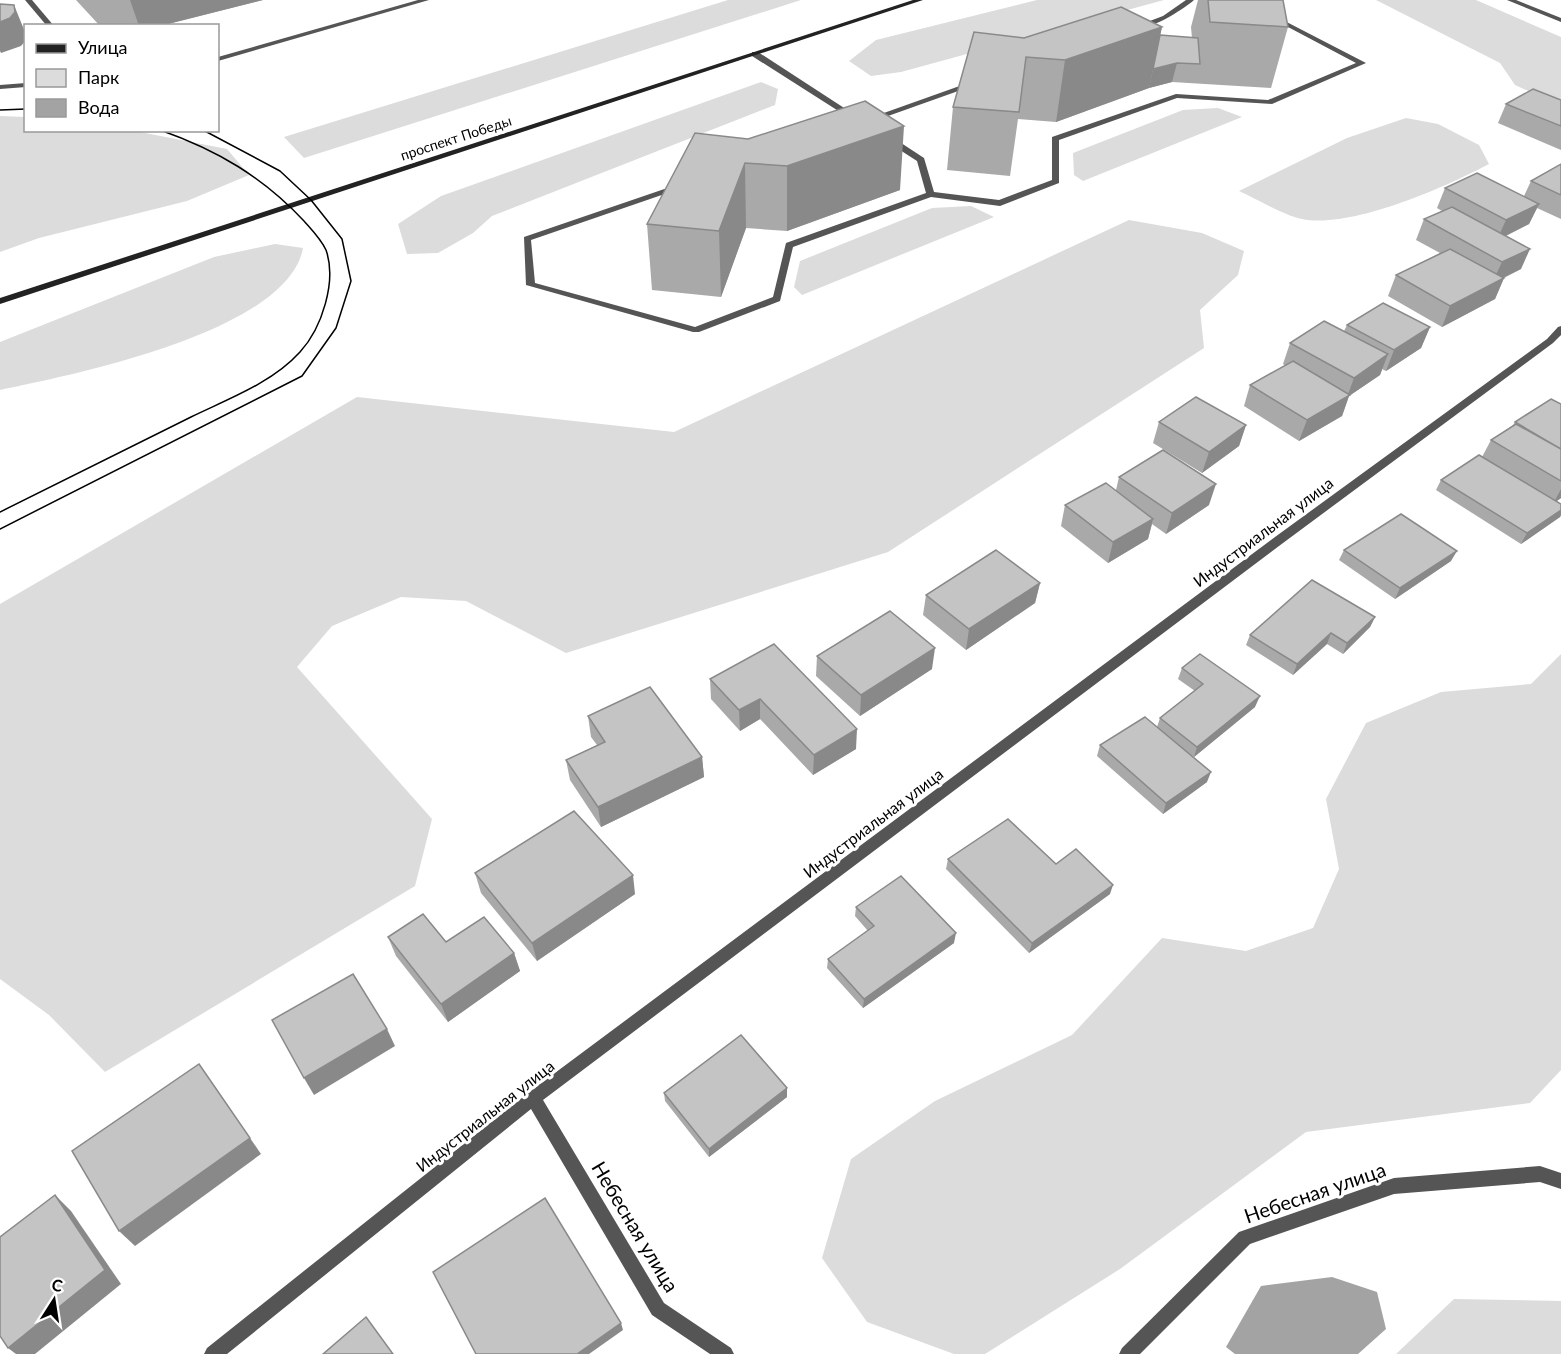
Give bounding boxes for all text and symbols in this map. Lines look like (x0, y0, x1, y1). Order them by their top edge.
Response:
legend (24, 24, 219, 132)
text: Улица (78, 36, 128, 58)
text: Парк (78, 66, 120, 88)
text: Вода (78, 96, 119, 118)
street label: проспект Победы (398, 112, 514, 164)
street label: Индустриальная улица (1189, 473, 1336, 590)
street label: Индустриальная улица (799, 764, 946, 881)
street label: Индустриальная улица (412, 1056, 558, 1175)
street label: Небесная улица (587, 1157, 684, 1296)
street label: Небесная улица (1241, 1157, 1389, 1228)
north arrow (24, 1270, 84, 1330)
text: С (50, 1274, 65, 1295)

